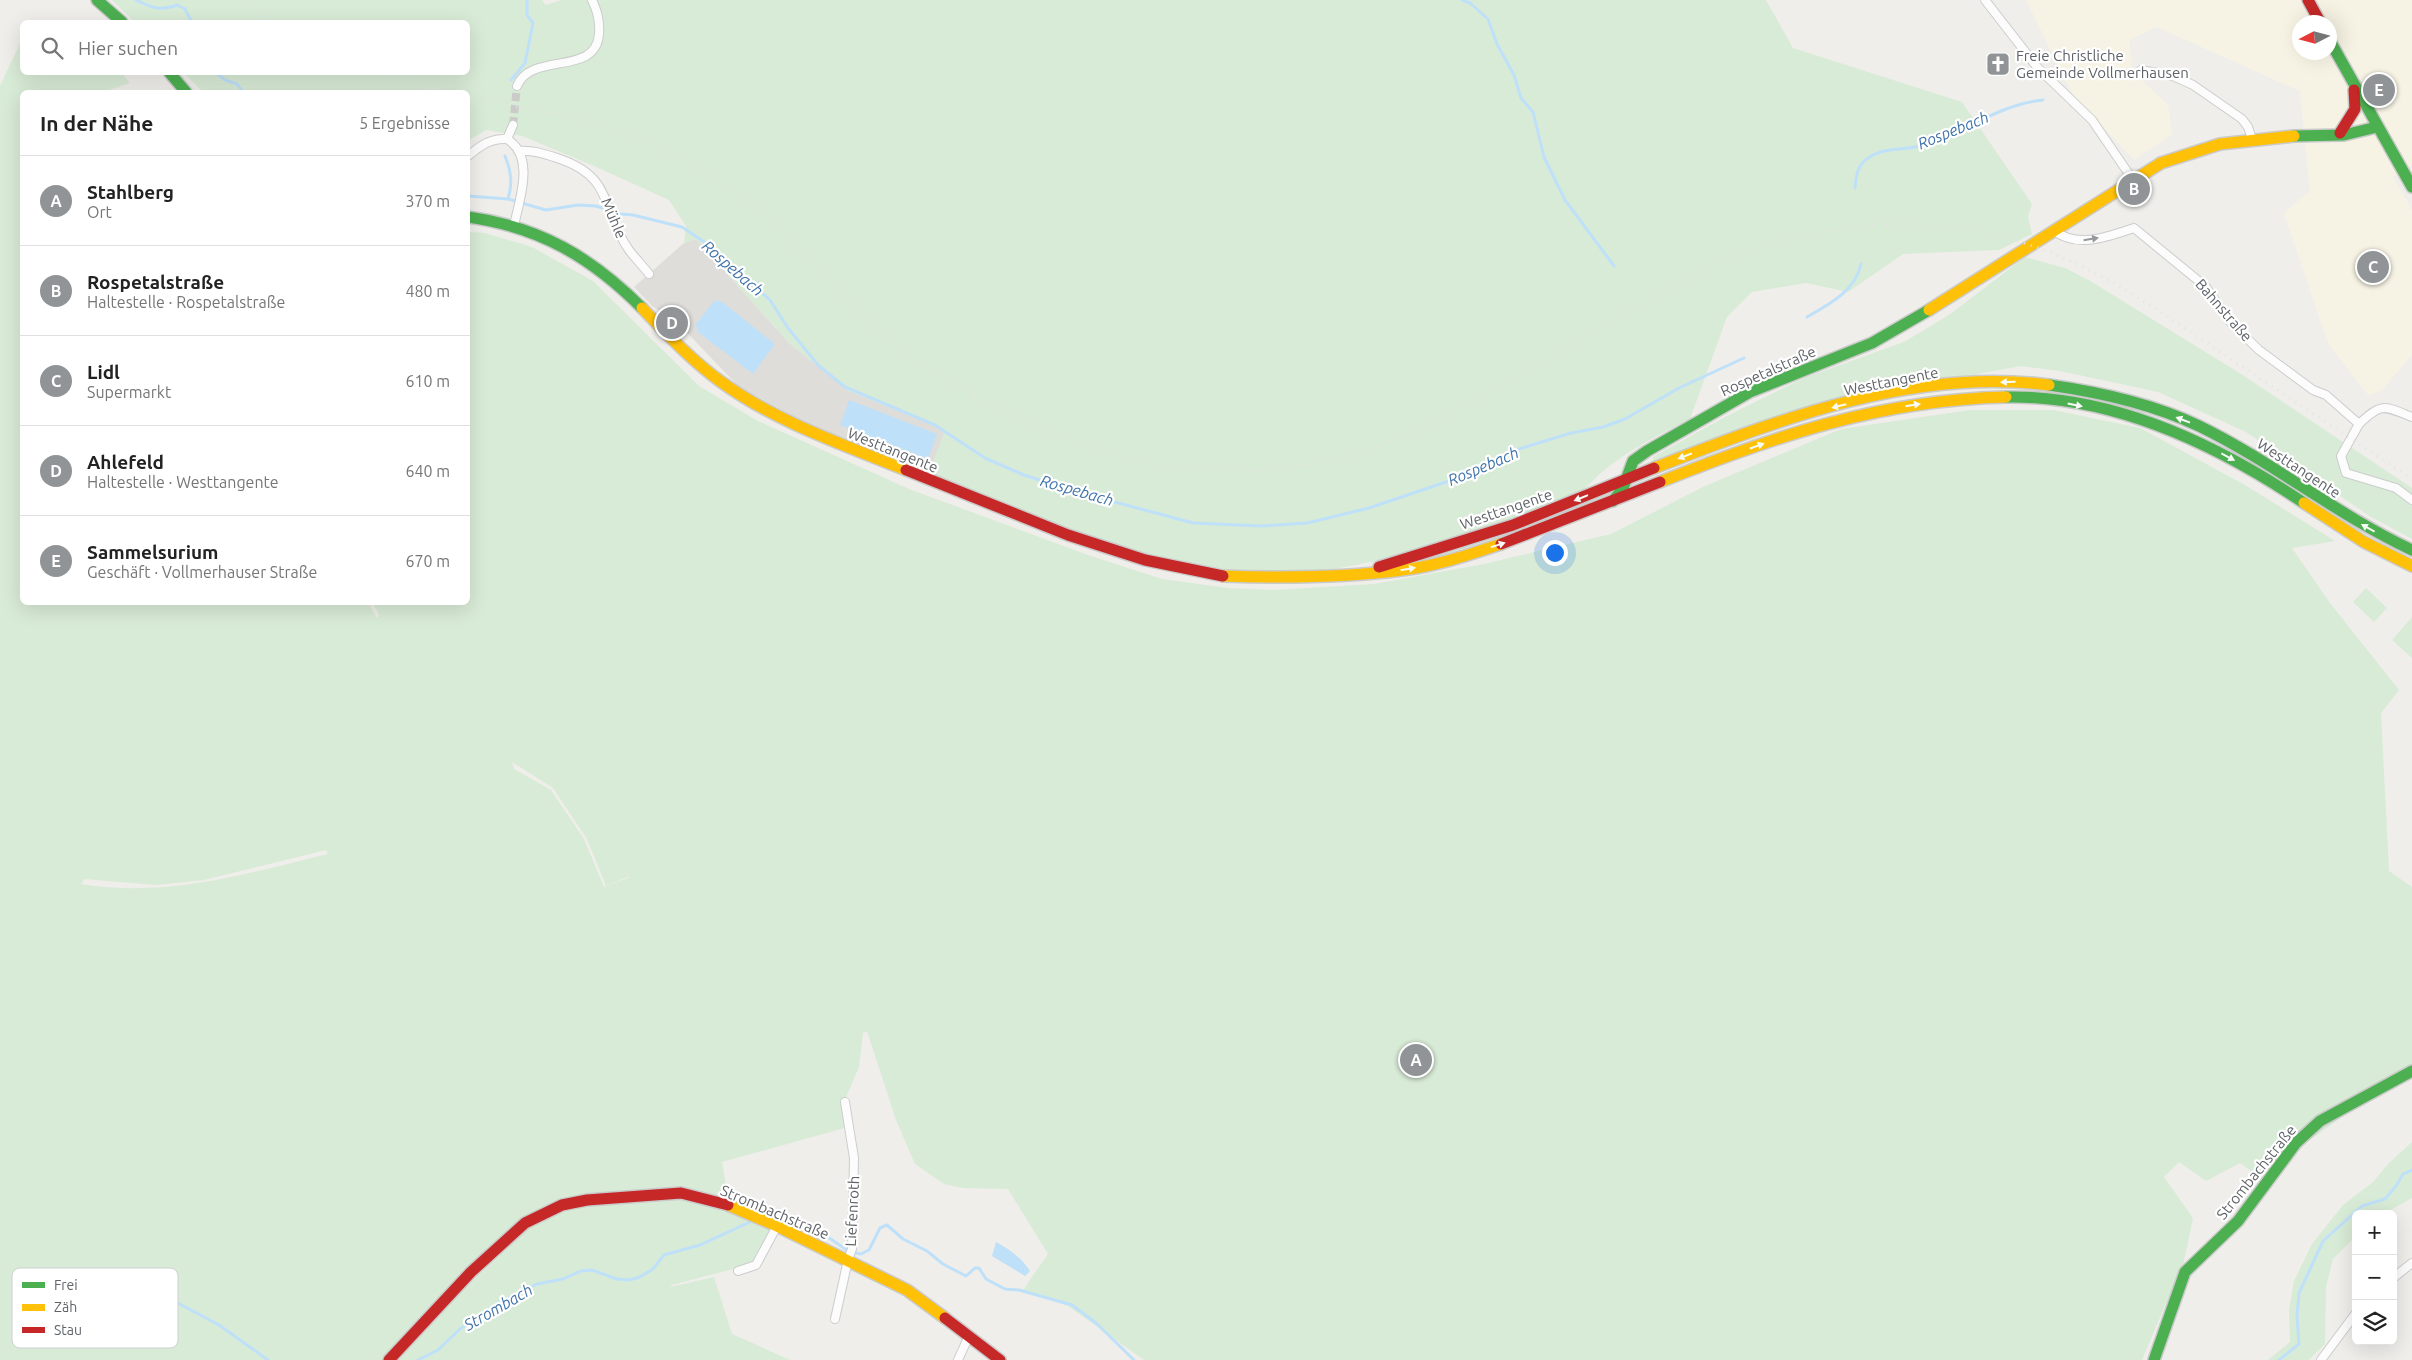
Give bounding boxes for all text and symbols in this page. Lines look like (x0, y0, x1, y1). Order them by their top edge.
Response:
north arrow (2292, 15, 2337, 60)
search box (20, 20, 470, 75)
icon: search (38, 34, 66, 62)
text: Hier suchen (78, 37, 178, 59)
place label: Freie Christliche Gemeinde Vollmerhausen (2016, 47, 2189, 81)
church icon: Freie Christliche Gemeinde Vollmerhausen (1985, 51, 2011, 77)
pin: E (2363, 71, 2395, 109)
water label: Rospebach (1915, 108, 1991, 152)
text: In der Nähe (40, 111, 153, 135)
text: 5 Ergebnisse (359, 114, 450, 132)
pin: B (2118, 170, 2150, 208)
text: Stahlberg (87, 181, 174, 203)
text: A (50, 192, 62, 210)
text: 370 m (405, 192, 450, 210)
street label: Mühle (598, 195, 630, 241)
text: Ort (87, 203, 112, 221)
one-way arrow (2083, 235, 2099, 243)
water label: Rospebach (699, 237, 767, 299)
pin: C (2357, 248, 2389, 286)
text: Rospetalstraße (87, 271, 224, 293)
street label: Bahnstraße (2192, 275, 2256, 345)
text: B (51, 282, 61, 300)
text: 480 m (405, 282, 450, 300)
text: Haltestelle · Rospetalstraße (87, 293, 285, 311)
pin: D (656, 304, 688, 342)
street label: Rospetalstraße (1718, 342, 1818, 400)
text: Lidl (87, 361, 120, 383)
street label: Westtangente (1842, 363, 1940, 399)
text: C (51, 372, 61, 390)
text: 610 m (405, 372, 450, 390)
one-way arrow (2000, 378, 2016, 386)
text: Supermarkt (87, 383, 171, 401)
one-way arrow (1906, 400, 1922, 408)
one-way arrow (2067, 401, 2083, 409)
one-way arrow (1831, 402, 1846, 410)
one-way arrow (2176, 416, 2191, 423)
street label: Westtangente (845, 424, 941, 476)
street label: Westtangente (2254, 435, 2344, 501)
one-way arrow (1749, 442, 1764, 449)
water label: Rospebach (1445, 443, 1521, 489)
text: Ahlefeld (87, 451, 164, 473)
one-way arrow (1678, 453, 1693, 460)
one-way arrow (2221, 453, 2235, 461)
text: D (50, 462, 62, 480)
text: 640 m (405, 462, 450, 480)
water label: Rospebach (1038, 471, 1116, 509)
text: Haltestelle · Westtangente (87, 473, 279, 491)
street label: Westtangente (1458, 485, 1554, 533)
one-way arrow (1574, 494, 1589, 502)
one-way arrow (2362, 524, 2375, 533)
your location (1542, 540, 1568, 566)
text: Sammelsurium (87, 541, 218, 563)
one-way arrow (1491, 541, 1506, 549)
text: E (51, 552, 61, 570)
text: 670 m (405, 552, 450, 570)
text: Geschäft · Vollmerhauser Straße (87, 563, 317, 581)
one-way arrow (1401, 564, 1417, 572)
pin: A (1400, 1041, 1432, 1079)
street label: Strombachstraße (2213, 1121, 2299, 1223)
street label: Liefenroth (842, 1175, 862, 1247)
street label: Strombachstraße (718, 1181, 832, 1243)
map controls (2352, 1210, 2397, 1345)
button: + (2352, 1210, 2397, 1255)
button: − (2352, 1255, 2397, 1300)
legend (12, 1268, 178, 1348)
text: Frei (54, 1277, 78, 1293)
water label: Strombach (460, 1280, 535, 1334)
text: Zäh (54, 1299, 77, 1315)
button: layers (2352, 1300, 2397, 1345)
text: Stau (54, 1322, 82, 1338)

